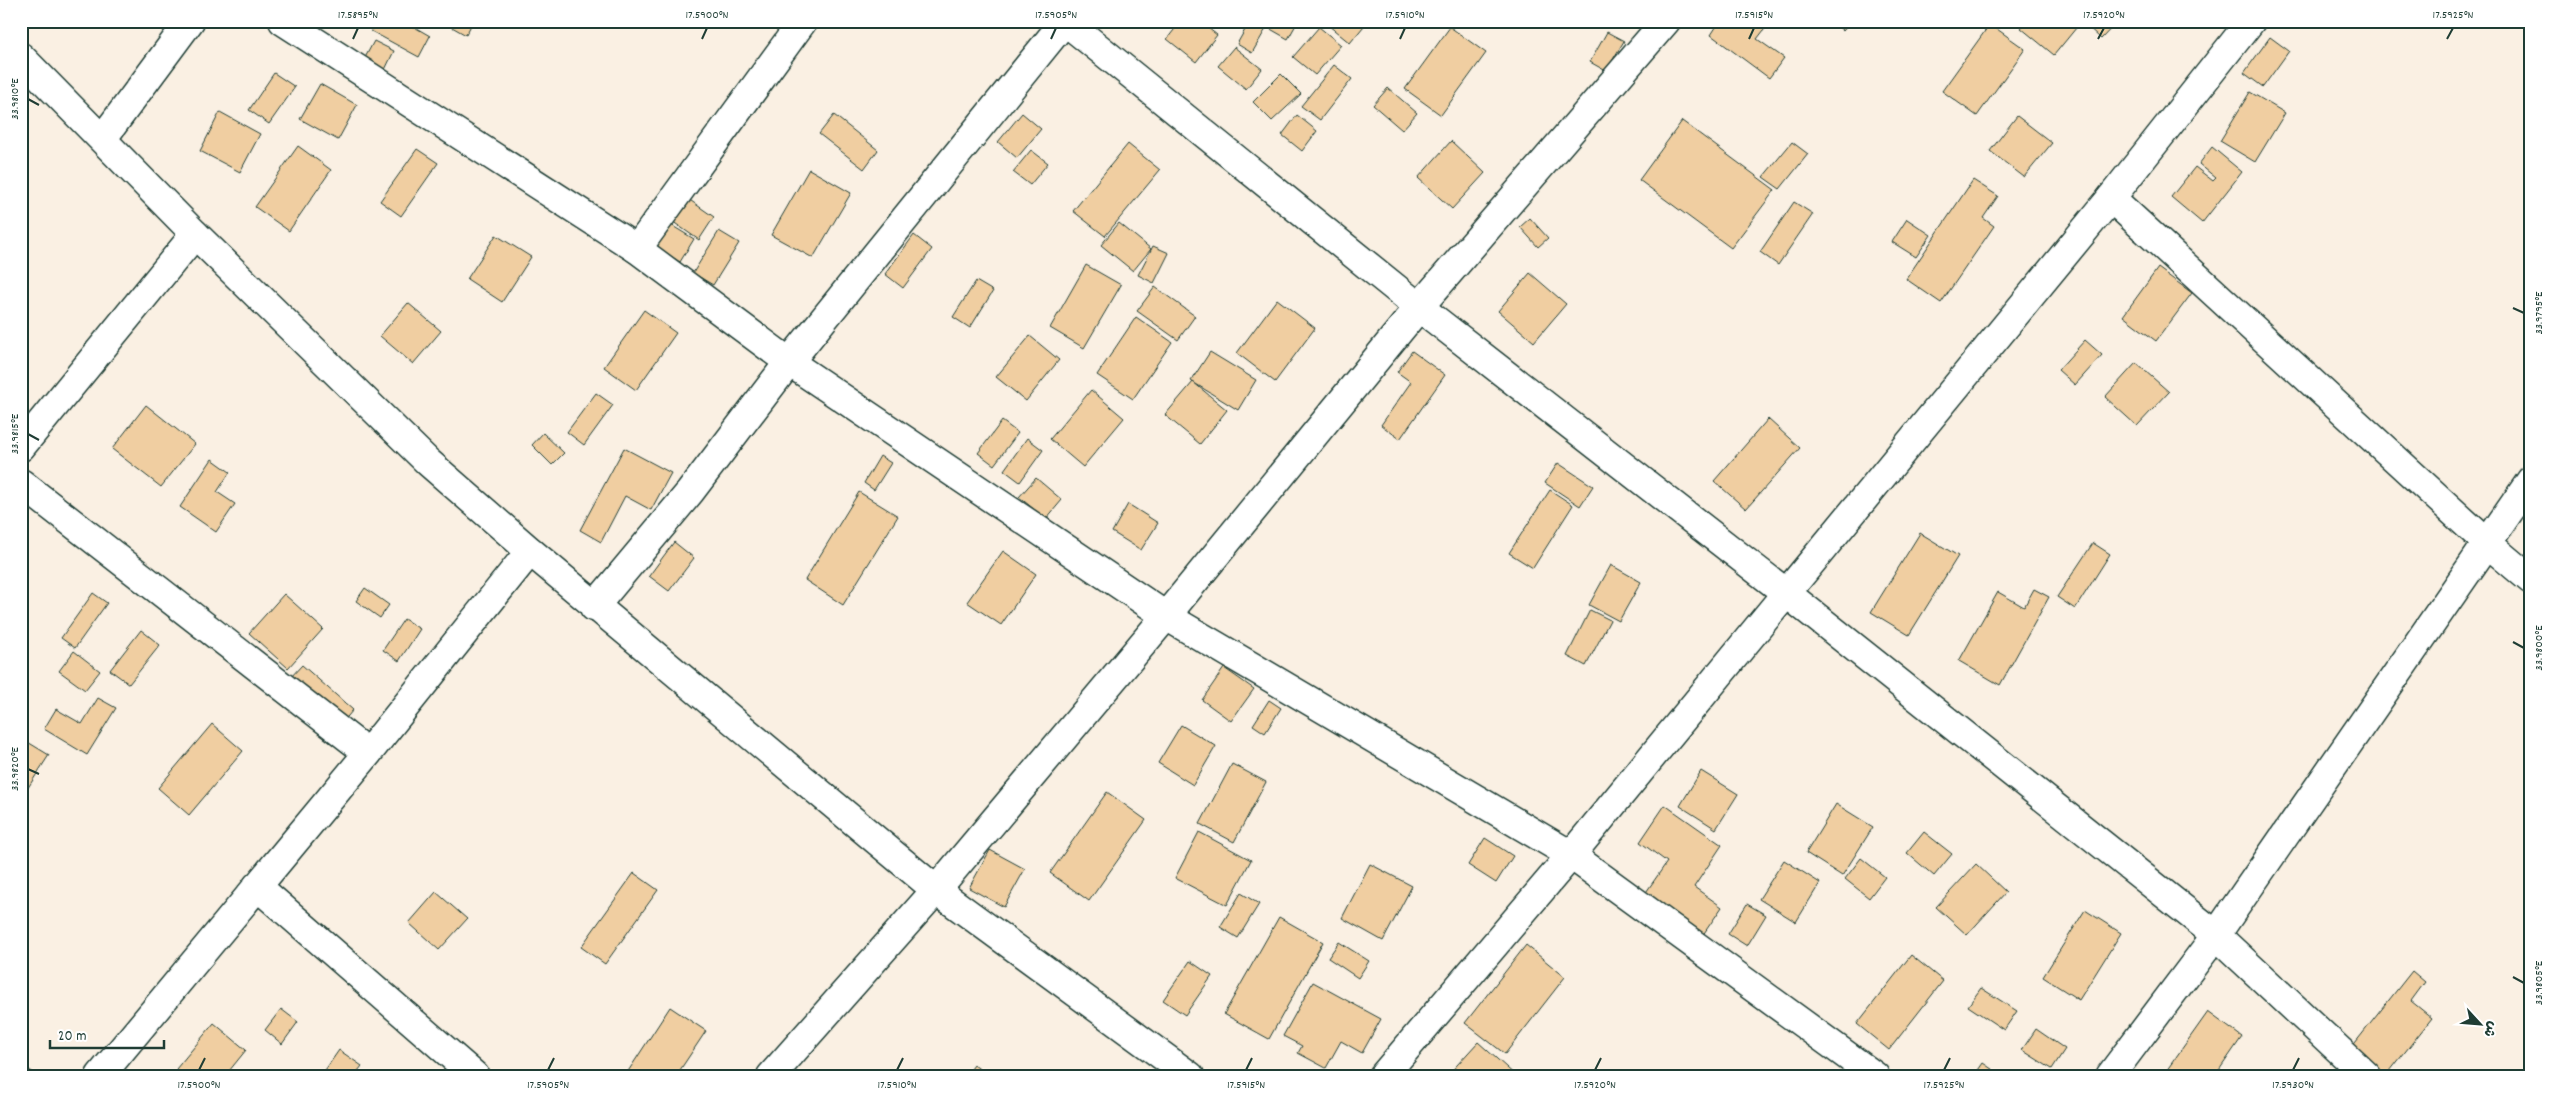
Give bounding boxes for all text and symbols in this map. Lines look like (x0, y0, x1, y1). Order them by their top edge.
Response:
text: 17.5895°N (338, 7, 378, 24)
text: 17.5900°N (685, 7, 729, 24)
text: 17.5905°N (1035, 7, 1077, 24)
text: 17.5910°N (1385, 7, 1425, 24)
text: 17.5915°N (1735, 7, 1773, 24)
text: 17.5920°N (2083, 7, 2125, 24)
text: 17.5925°N (2433, 7, 2473, 24)
text: 33.9810°E (7, 78, 24, 120)
text: 33.9795°E (2531, 291, 2548, 335)
text: 33.9815°E (7, 413, 24, 454)
text: 33.9800°E (2531, 625, 2548, 671)
text: 33.9820°E (7, 746, 24, 791)
text: 33.9805°E (2531, 960, 2548, 1005)
north arrow (2454, 1000, 2504, 1050)
scale bar (50, 1017, 164, 1049)
text: ش (2478, 1018, 2502, 1040)
text: 20 m (58, 1026, 86, 1048)
text: 17.5900°N (177, 1077, 221, 1094)
text: 17.5905°N (527, 1077, 569, 1094)
text: 17.5910°N (877, 1077, 917, 1094)
text: 17.5915°N (1227, 1077, 1265, 1094)
text: 17.5920°N (1574, 1077, 1616, 1094)
text: 17.5925°N (1924, 1077, 1964, 1094)
text: 17.5930°N (2272, 1077, 2314, 1094)

